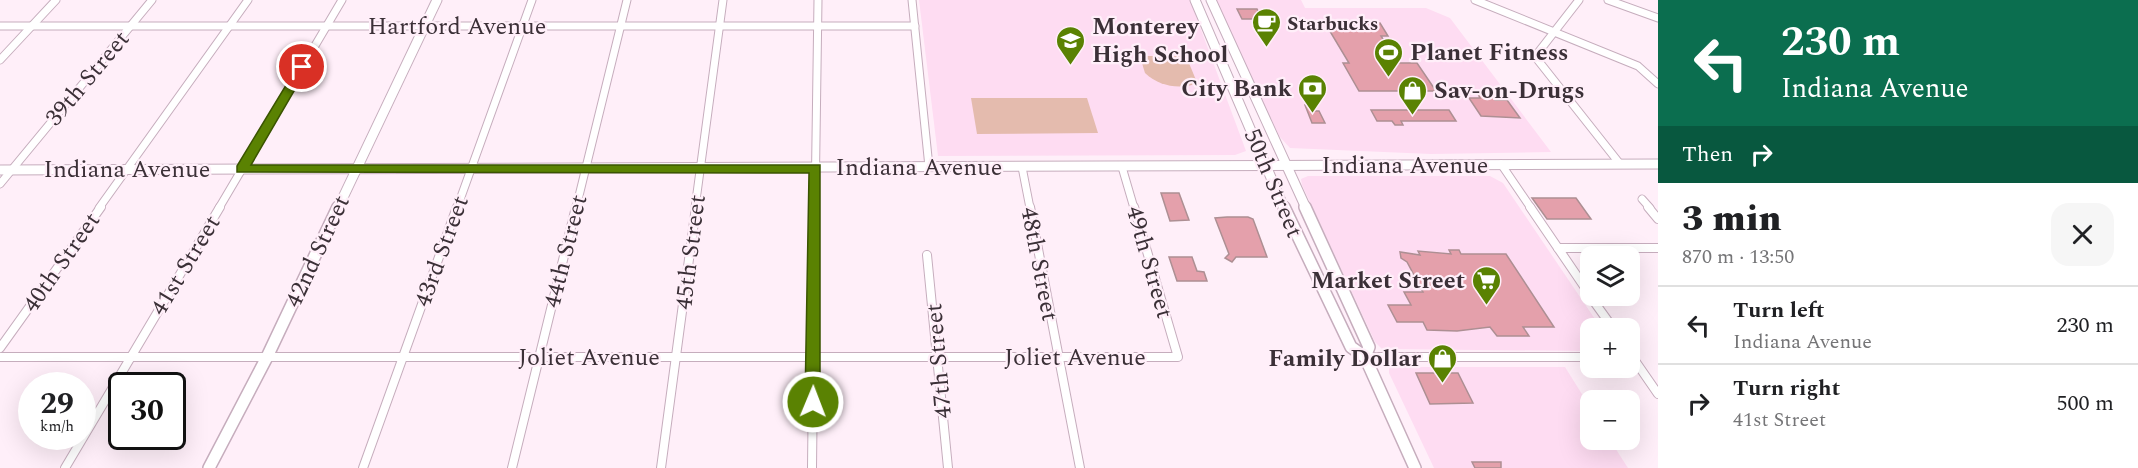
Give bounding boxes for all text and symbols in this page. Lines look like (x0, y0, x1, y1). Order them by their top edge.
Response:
cafe icon: Starbucks (1250, 7, 1282, 49)
street label: Hartford Avenue (368, 9, 546, 45)
place label: Monterey High School (1092, 9, 1229, 73)
place label: Starbucks (1287, 9, 1379, 39)
text: 230 m (1781, 11, 1900, 74)
street label: 39th Street (37, 23, 139, 134)
school or university icon: Monterey High School (1055, 24, 1087, 66)
icon: left (1682, 24, 1760, 102)
place label: Planet Fitness (1410, 35, 1568, 71)
sports icon: Planet Fitness (1373, 36, 1405, 78)
pin (276, 41, 327, 92)
icon: arrive (285, 50, 318, 83)
text: Indiana Avenue (1781, 68, 1969, 110)
place label: City Bank (1181, 71, 1293, 107)
bank icon: City Bank (1297, 72, 1329, 114)
place label: Sav-on-Drugs (1434, 73, 1585, 109)
shop icon: Sav-on-Drugs (1397, 74, 1429, 116)
street label: 50th Street (1234, 123, 1312, 244)
text: Then (1682, 138, 1733, 171)
icon: right (1745, 138, 1778, 171)
street label: Indiana Avenue (1322, 148, 1488, 184)
street label: Indiana Avenue (836, 150, 1002, 186)
street label: Indiana Avenue (44, 152, 210, 188)
street label: 42nd Street (276, 189, 360, 314)
street label: 43rd Street (405, 191, 479, 312)
street label: 44th Street (535, 191, 597, 312)
text: 3 min (1682, 192, 1782, 247)
street label: 45th Street (666, 193, 716, 312)
street label: 49th Street (1116, 202, 1182, 323)
button: close (2051, 203, 2114, 266)
street label: 48th Street (1010, 204, 1068, 324)
street label: 40th Street (14, 205, 110, 320)
street label: 41st Street (142, 208, 230, 323)
text: 870 m · 13:50 (1682, 242, 1794, 272)
map controls (1580, 246, 1640, 450)
button: layers (1580, 246, 1640, 306)
place label: Market Street (1311, 263, 1465, 299)
supermarket icon: Market Street (1470, 264, 1502, 306)
text: Turn left (1733, 294, 1825, 327)
street label: 47th Street (916, 302, 962, 420)
icon: left (1682, 309, 1715, 342)
text: 230 m (2057, 309, 2114, 342)
button: + (1580, 318, 1640, 378)
text: Indiana Avenue (1733, 327, 1872, 357)
street label: Joliet Avenue (518, 340, 660, 376)
street label: Joliet Avenue (1004, 340, 1146, 376)
place label: Family Dollar (1268, 341, 1422, 377)
shop icon: Family Dollar (1426, 342, 1458, 384)
position arrow (781, 370, 845, 434)
speed limit sign: 30 (108, 372, 186, 450)
text: Turn right (1733, 372, 1840, 405)
text: 29 (40, 381, 74, 427)
icon: right (1682, 387, 1715, 420)
text: 500 m (2057, 387, 2114, 420)
button: − (1580, 390, 1640, 450)
text: 41st Street (1733, 405, 1826, 435)
text: km/h (40, 415, 74, 438)

